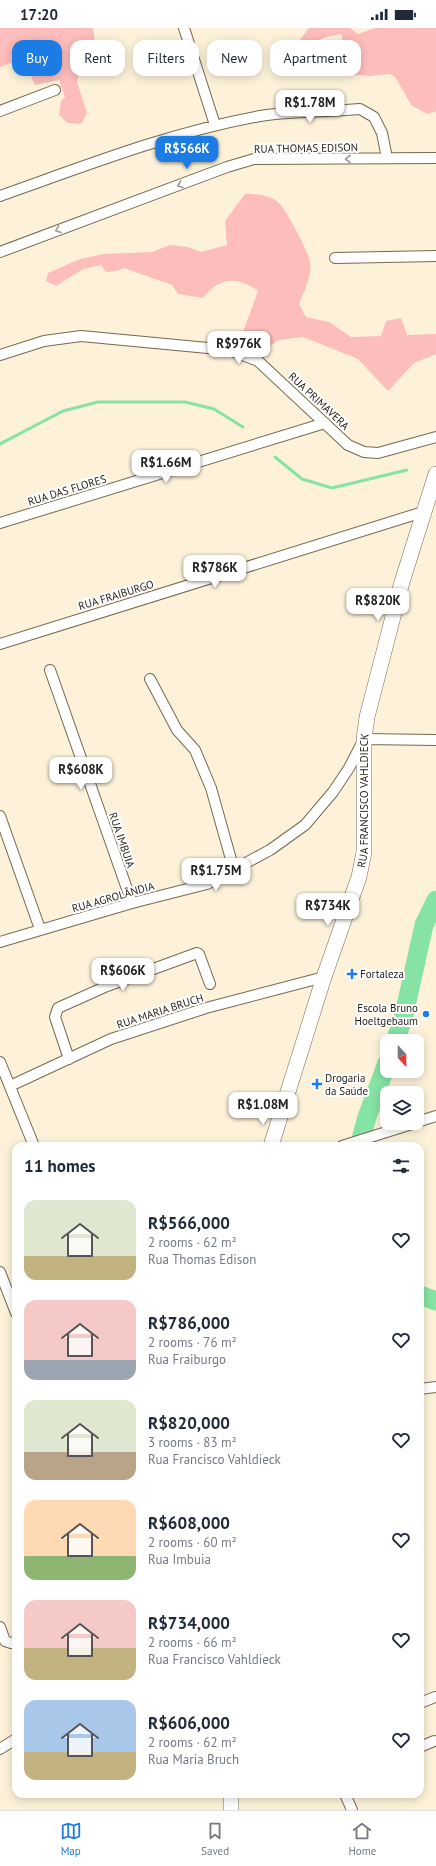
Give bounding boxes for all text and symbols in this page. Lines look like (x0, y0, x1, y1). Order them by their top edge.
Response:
text: 17:20 (20, 5, 58, 24)
chip: Buy (12, 40, 62, 76)
chip: Rent (70, 40, 125, 76)
chip: Filters (133, 40, 199, 76)
chip: New (207, 40, 262, 76)
chip: Apartment (270, 40, 361, 76)
pin: R$1.78M (273, 90, 347, 124)
text: R$1.78M (285, 94, 335, 111)
pin: R$566K (154, 136, 220, 170)
text: R$566K (164, 140, 210, 157)
street label: RUA THOMAS EDISON (254, 140, 358, 156)
one-way arrow (345, 155, 351, 163)
one-way arrow (177, 180, 184, 188)
one-way arrow (55, 225, 62, 233)
pin: R$976K (206, 331, 272, 365)
text: R$976K (216, 335, 262, 352)
street label: RUA PRIMAVERA (286, 369, 353, 433)
pin: R$1.66M (129, 450, 203, 484)
text: R$1.66M (141, 454, 191, 471)
street label: RUA DAS FLORES (26, 471, 108, 509)
pin: R$786K (182, 555, 248, 589)
text: R$786K (192, 559, 238, 576)
street label: RUA FRAIBURGO (77, 577, 155, 613)
pin: R$820K (345, 588, 411, 622)
text: R$820K (355, 592, 401, 609)
street label: RUA FRANCISCO VAHLDIECK (354, 732, 372, 869)
pin: R$608K (48, 757, 114, 791)
text: R$608K (58, 761, 104, 778)
street label: RUA IMBUIA (106, 810, 138, 870)
pin: R$1.75M (179, 858, 253, 892)
text: R$1.75M (191, 862, 241, 879)
street label: RUA AGROLÂNDIA (70, 878, 156, 915)
pin: R$734K (295, 893, 361, 927)
text: R$734K (305, 897, 351, 914)
pin: R$606K (90, 958, 156, 992)
text: R$606K (100, 962, 146, 979)
place label: Fortaleza (360, 967, 404, 981)
marker: Fortaleza (347, 969, 357, 979)
street label: RUA MARIA BRUCH (115, 990, 205, 1032)
place label: Escola Bruno Hoeltgebaum (355, 1001, 418, 1028)
marker: Escola Bruno Hoeltgebaum (421, 1009, 431, 1019)
north arrow (380, 1034, 424, 1078)
map controls (380, 1034, 424, 1130)
place label: Drogaria da Saúde (325, 1071, 368, 1098)
marker: Drogaria da Saúde (312, 1079, 322, 1089)
button: layers (380, 1086, 424, 1130)
pin: R$1.08M (226, 1092, 300, 1126)
text: R$1.08M (238, 1096, 288, 1113)
text: 11 homes (24, 1155, 95, 1177)
icon: filters (390, 1155, 412, 1177)
text: R$566,000 (148, 1212, 230, 1234)
icon: home (56, 1216, 104, 1264)
icon: heart (390, 1229, 412, 1251)
text: 2 rooms · 62 m² (148, 1234, 237, 1251)
text: Rua Thomas Edison (148, 1251, 256, 1268)
text: R$786,000 (148, 1312, 230, 1334)
icon: home (56, 1316, 104, 1364)
icon: heart (390, 1329, 412, 1351)
text: 2 rooms · 76 m² (148, 1334, 237, 1351)
text: Rua Fraiburgo (148, 1351, 226, 1368)
text: R$820,000 (148, 1412, 230, 1434)
icon: home (56, 1416, 104, 1464)
icon: heart (390, 1429, 412, 1451)
text: 3 rooms · 83 m² (148, 1434, 237, 1451)
text: Rua Francisco Vahldieck (148, 1451, 281, 1468)
text: R$608,000 (148, 1512, 230, 1534)
icon: home (56, 1516, 104, 1564)
icon: heart (390, 1529, 412, 1551)
text: 2 rooms · 60 m² (148, 1534, 237, 1551)
text: Rua Imbuia (148, 1551, 211, 1568)
text: R$734,000 (148, 1612, 230, 1634)
icon: home (56, 1616, 104, 1664)
icon: heart (390, 1629, 412, 1651)
text: 2 rooms · 66 m² (148, 1634, 237, 1651)
text: Rua Francisco Vahldieck (148, 1651, 281, 1668)
text: R$606,000 (148, 1712, 230, 1734)
icon: home (56, 1716, 104, 1764)
icon: heart (390, 1729, 412, 1751)
text: 2 rooms · 62 m² (148, 1734, 237, 1751)
text: Rua Maria Bruch (148, 1751, 239, 1768)
tab: Map (60, 1820, 82, 1858)
tab: Saved (201, 1820, 229, 1858)
tab: Home (348, 1820, 376, 1858)

